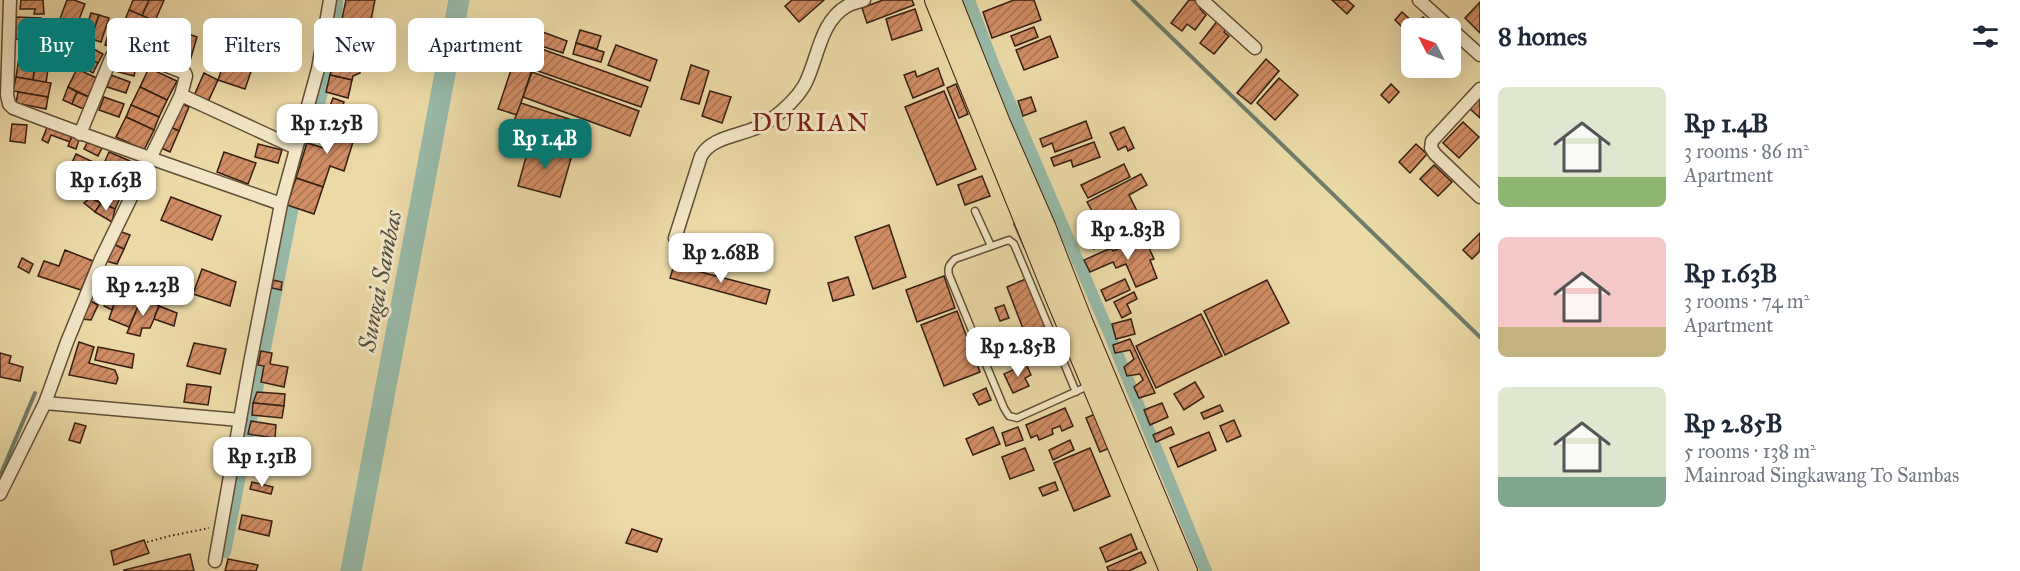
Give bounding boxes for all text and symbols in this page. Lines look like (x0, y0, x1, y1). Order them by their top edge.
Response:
chip: Buy (18, 18, 95, 72)
chip: Rent (107, 18, 191, 72)
chip: Filters (203, 18, 302, 72)
chip: New (314, 18, 396, 72)
chip: Apartment (408, 18, 544, 72)
north arrow (1401, 18, 1461, 78)
map controls (1401, 18, 1461, 78)
text: 8 homes (1498, 20, 1587, 52)
icon: filters (1969, 20, 2002, 53)
pin: Rp 1.25B (265, 104, 389, 155)
district label: DURIAN (752, 106, 870, 138)
text: Rp 1.4B (1684, 107, 1769, 139)
text: Rp 1.25B (291, 111, 363, 135)
icon: home (1546, 111, 1618, 183)
pin: Rp 1.4B (490, 119, 600, 170)
text: Rp 1.4B (513, 126, 578, 150)
text: 3 rooms · 86 m² (1684, 139, 1809, 163)
pin: Rp 1.63B (44, 161, 168, 212)
text: Apartment (1684, 163, 1773, 187)
text: Rp 1.63B (70, 168, 142, 192)
water label: Sungai Sambas (351, 207, 409, 355)
pin: Rp 2.83B (1066, 210, 1190, 261)
text: Rp 2.83B (1091, 217, 1165, 241)
pin: Rp 2.68B (659, 233, 783, 284)
text: Rp 2.68B (683, 240, 759, 264)
text: Rp 1.63B (1684, 257, 1778, 289)
icon: home (1546, 261, 1618, 333)
pin: Rp 2.23B (81, 266, 205, 317)
text: Rp 2.23B (106, 273, 180, 297)
text: 3 rooms · 74 m² (1684, 289, 1809, 313)
text: Apartment (1684, 313, 1773, 337)
pin: Rp 2.85B (956, 327, 1080, 378)
text: Rp 2.85B (980, 334, 1056, 358)
text: Rp 2.85B (1684, 407, 1783, 439)
icon: home (1546, 411, 1618, 483)
pin: Rp 1.31B (200, 437, 324, 488)
text: 5 rooms · 138 m² (1684, 439, 1816, 463)
text: Rp 1.31B (227, 444, 297, 468)
text: Mainroad Singkawang To Sambas (1684, 463, 1959, 487)

